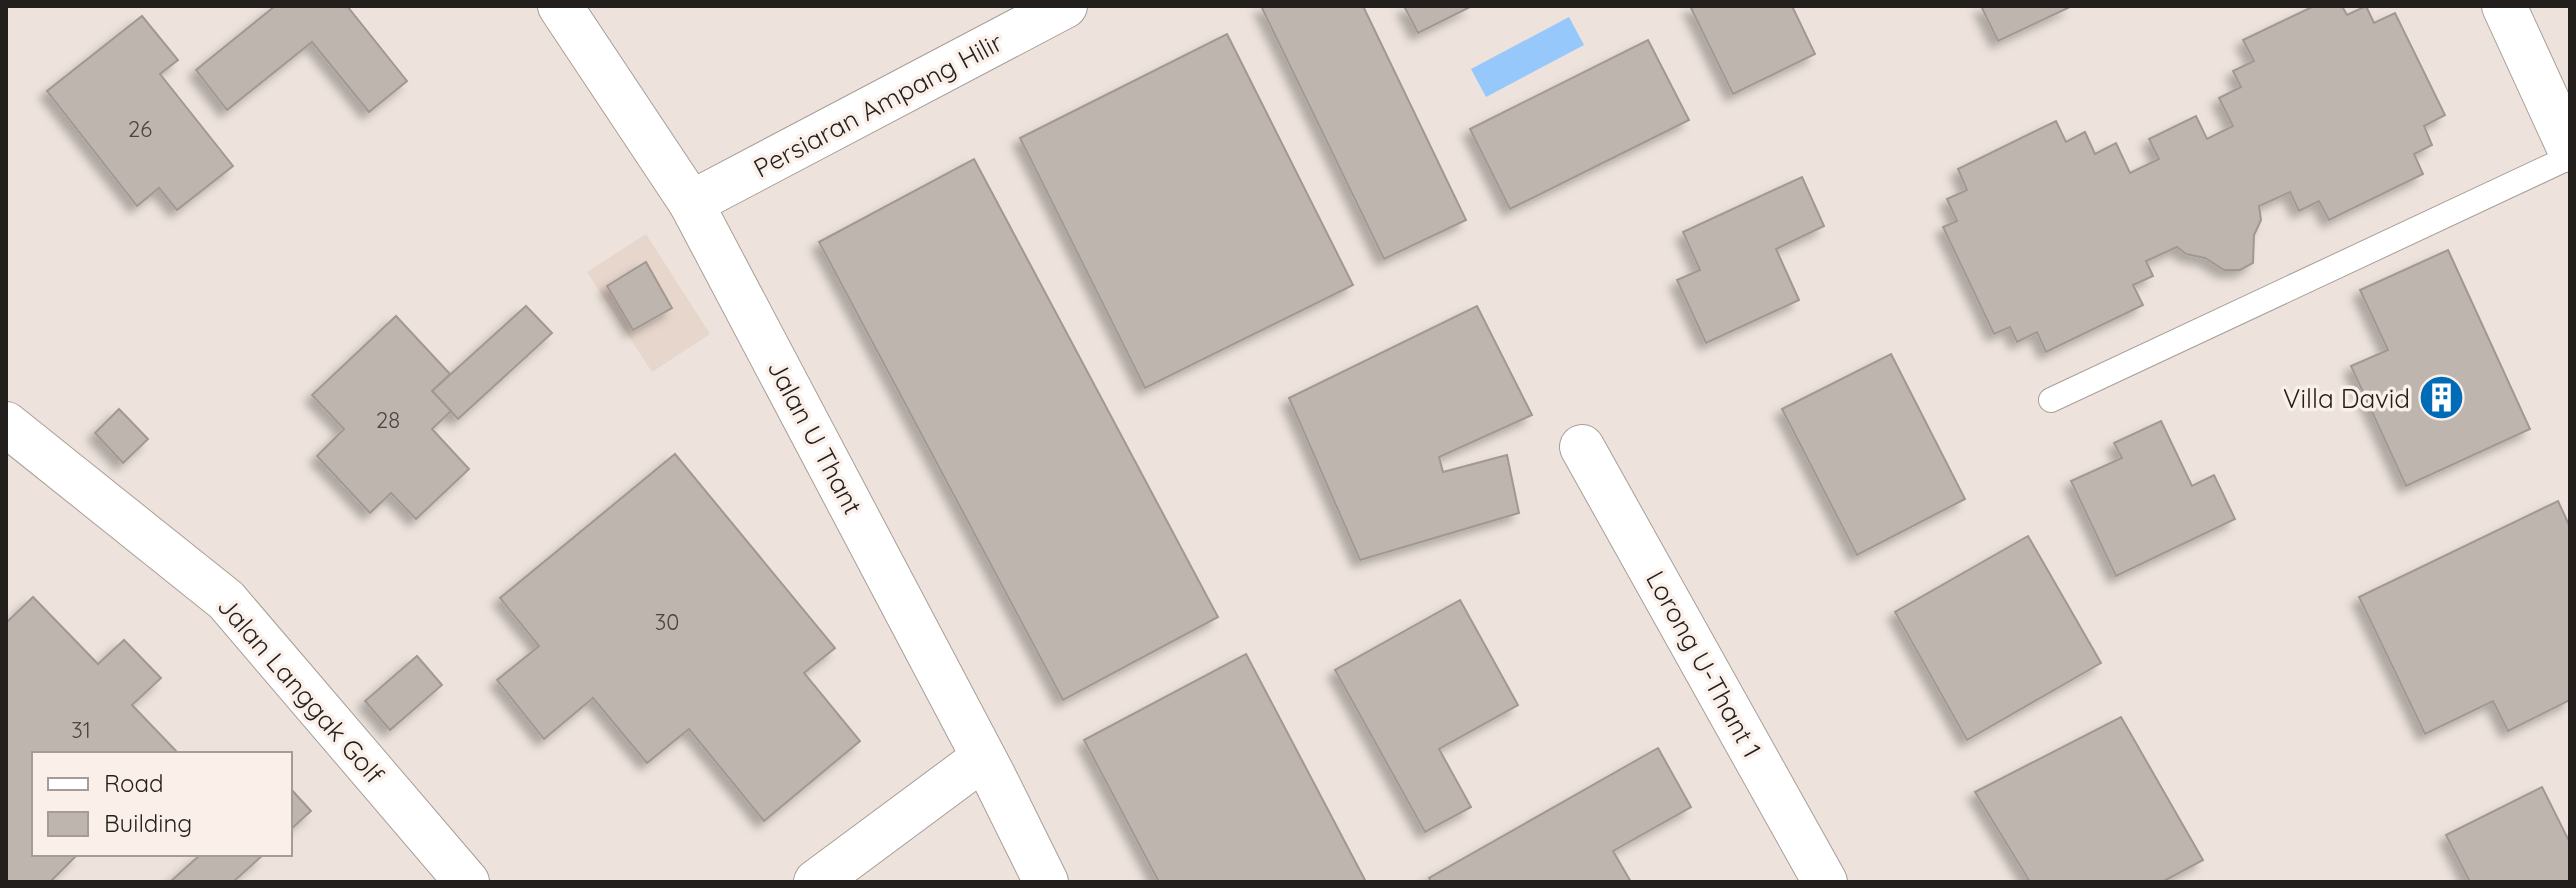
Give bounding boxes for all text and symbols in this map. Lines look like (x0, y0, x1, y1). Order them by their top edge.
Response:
street label: Persiaran Ampang Hilir (748, 25, 1008, 185)
house number: 26 (128, 115, 152, 143)
street label: Jalan U Thant (760, 354, 870, 520)
building icon: Villa David (2417, 374, 2465, 422)
place label: Villa David (2283, 382, 2410, 415)
house number: 28 (376, 406, 400, 434)
street label: Lorong U-Thant 1 (1639, 565, 1769, 763)
street label: Jalan Langgak Golf (211, 590, 391, 790)
house number: 30 (655, 608, 679, 636)
house number: 31 (71, 716, 91, 744)
legend (32, 752, 292, 856)
text: Road (104, 768, 164, 798)
text: Building (104, 808, 192, 838)

